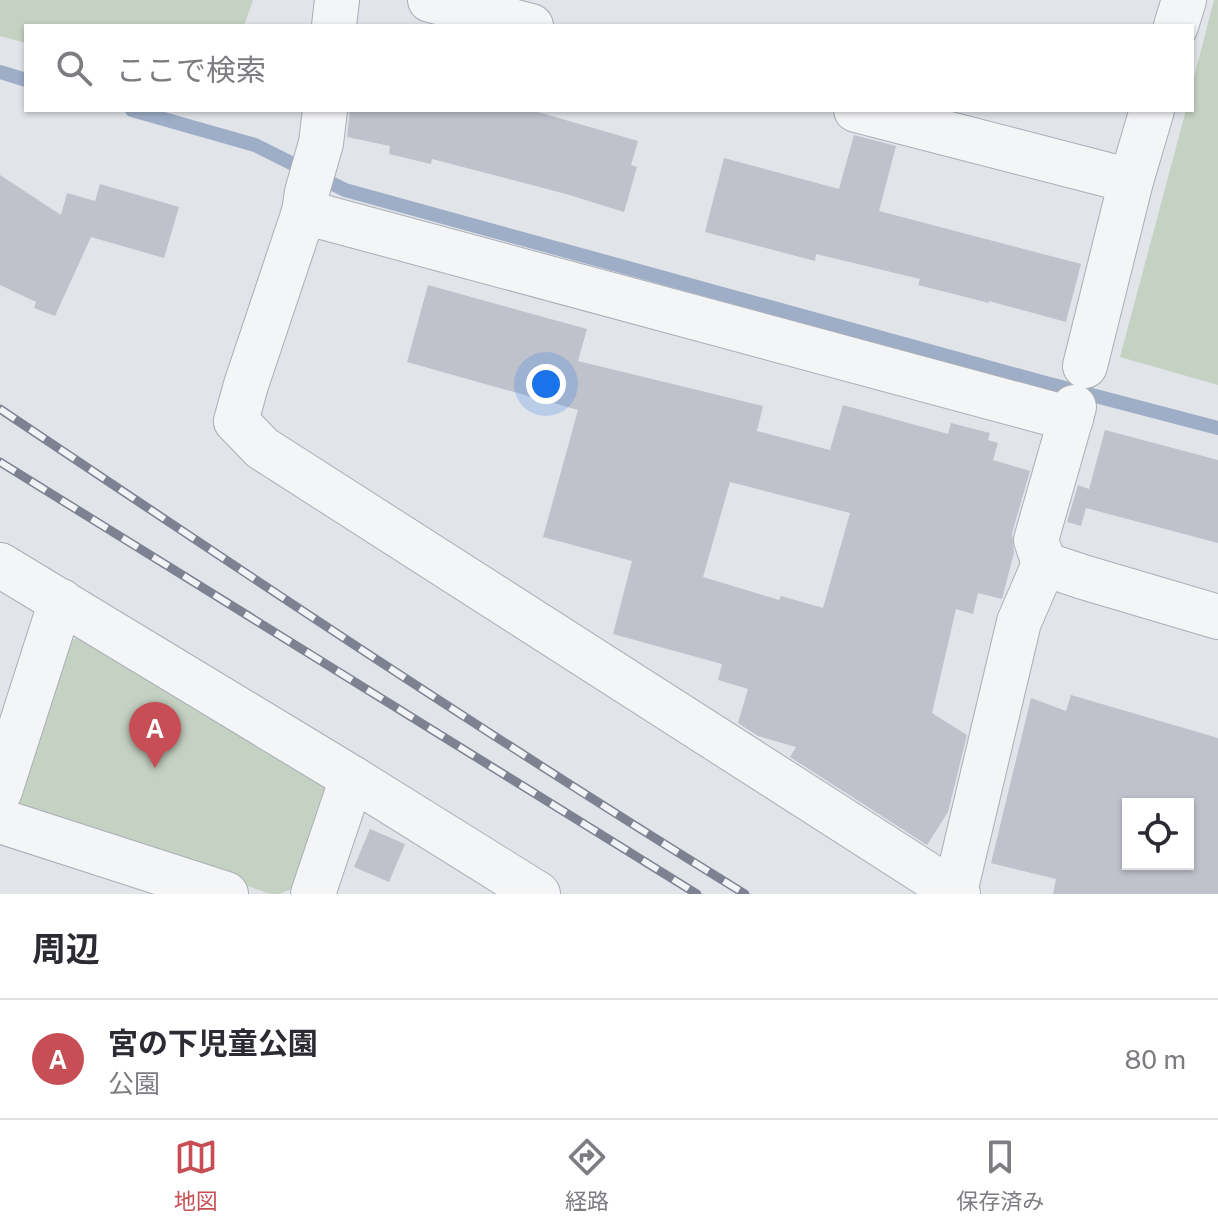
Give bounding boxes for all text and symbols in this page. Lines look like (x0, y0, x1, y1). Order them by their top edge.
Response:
search box (24, 24, 1194, 112)
icon: search (52, 46, 96, 90)
text: ここで検索 (116, 52, 266, 88)
your location (526, 364, 566, 404)
pin: A (129, 702, 181, 768)
map controls (1122, 798, 1194, 870)
button: locate (1122, 798, 1194, 870)
text: 周辺 (32, 929, 100, 969)
text: 宮の下児童公園 (108, 1025, 318, 1061)
text: A (49, 1044, 67, 1075)
text: 80 m (1125, 1044, 1186, 1075)
text: 公園 (108, 1068, 160, 1099)
tab: 地図 (174, 1135, 218, 1215)
tab: 経路 (565, 1135, 609, 1215)
tab: 保存済み (956, 1135, 1044, 1215)

